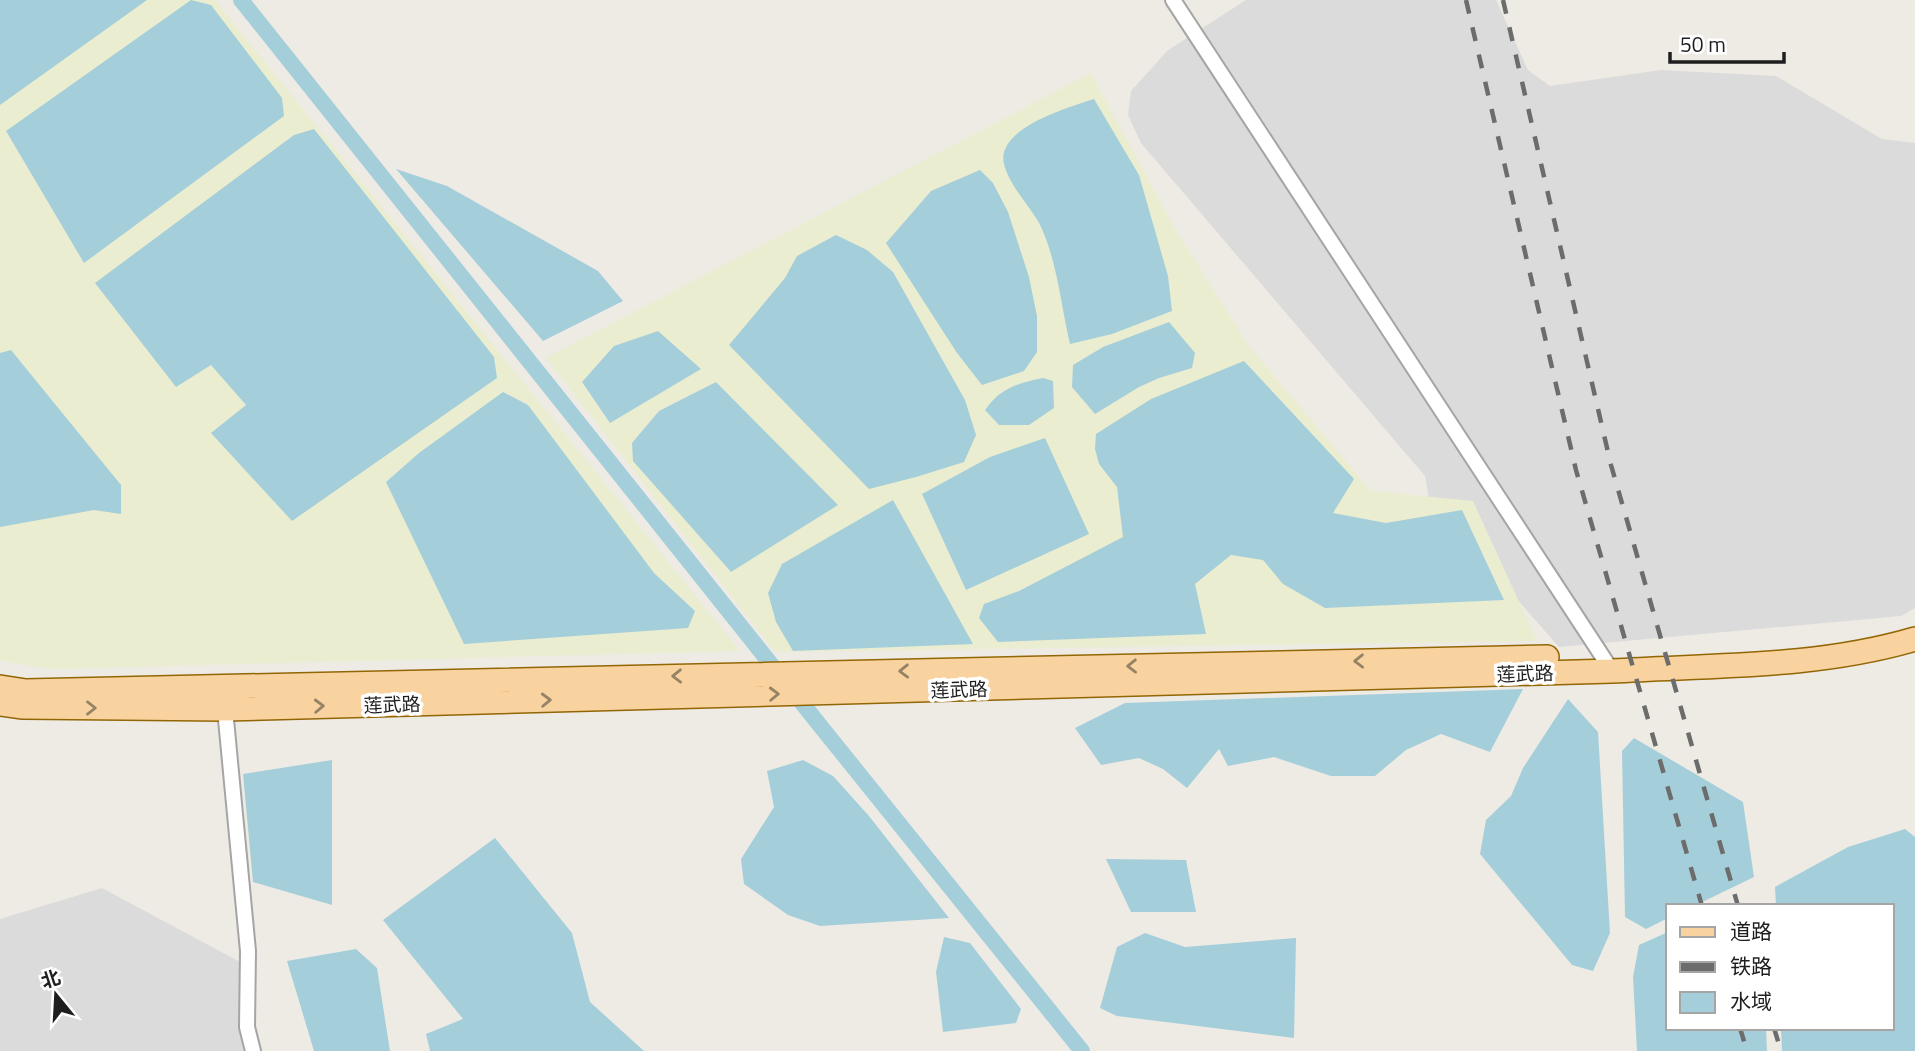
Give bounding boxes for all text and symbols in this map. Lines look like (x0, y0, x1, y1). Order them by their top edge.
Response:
scale bar (1670, 21, 1784, 65)
text: 50 m (1680, 28, 1726, 60)
one-way arrow (1353, 653, 1364, 669)
one-way arrow (1126, 658, 1136, 674)
street label: 莲武路 (1496, 658, 1554, 688)
one-way arrow (898, 664, 909, 679)
one-way arrow (671, 669, 682, 684)
street label: 莲武路 (930, 674, 988, 704)
one-way arrow (768, 686, 779, 701)
street label: 莲武路 (363, 689, 421, 719)
one-way arrow (541, 692, 552, 708)
one-way arrow (314, 699, 325, 714)
one-way arrow (87, 700, 97, 716)
legend (1666, 904, 1894, 1030)
text: 道路 (1730, 915, 1772, 947)
text: 铁路 (1730, 950, 1772, 982)
north arrow (21, 960, 91, 1030)
text: 北 (37, 962, 64, 995)
text: 水域 (1730, 985, 1772, 1017)

